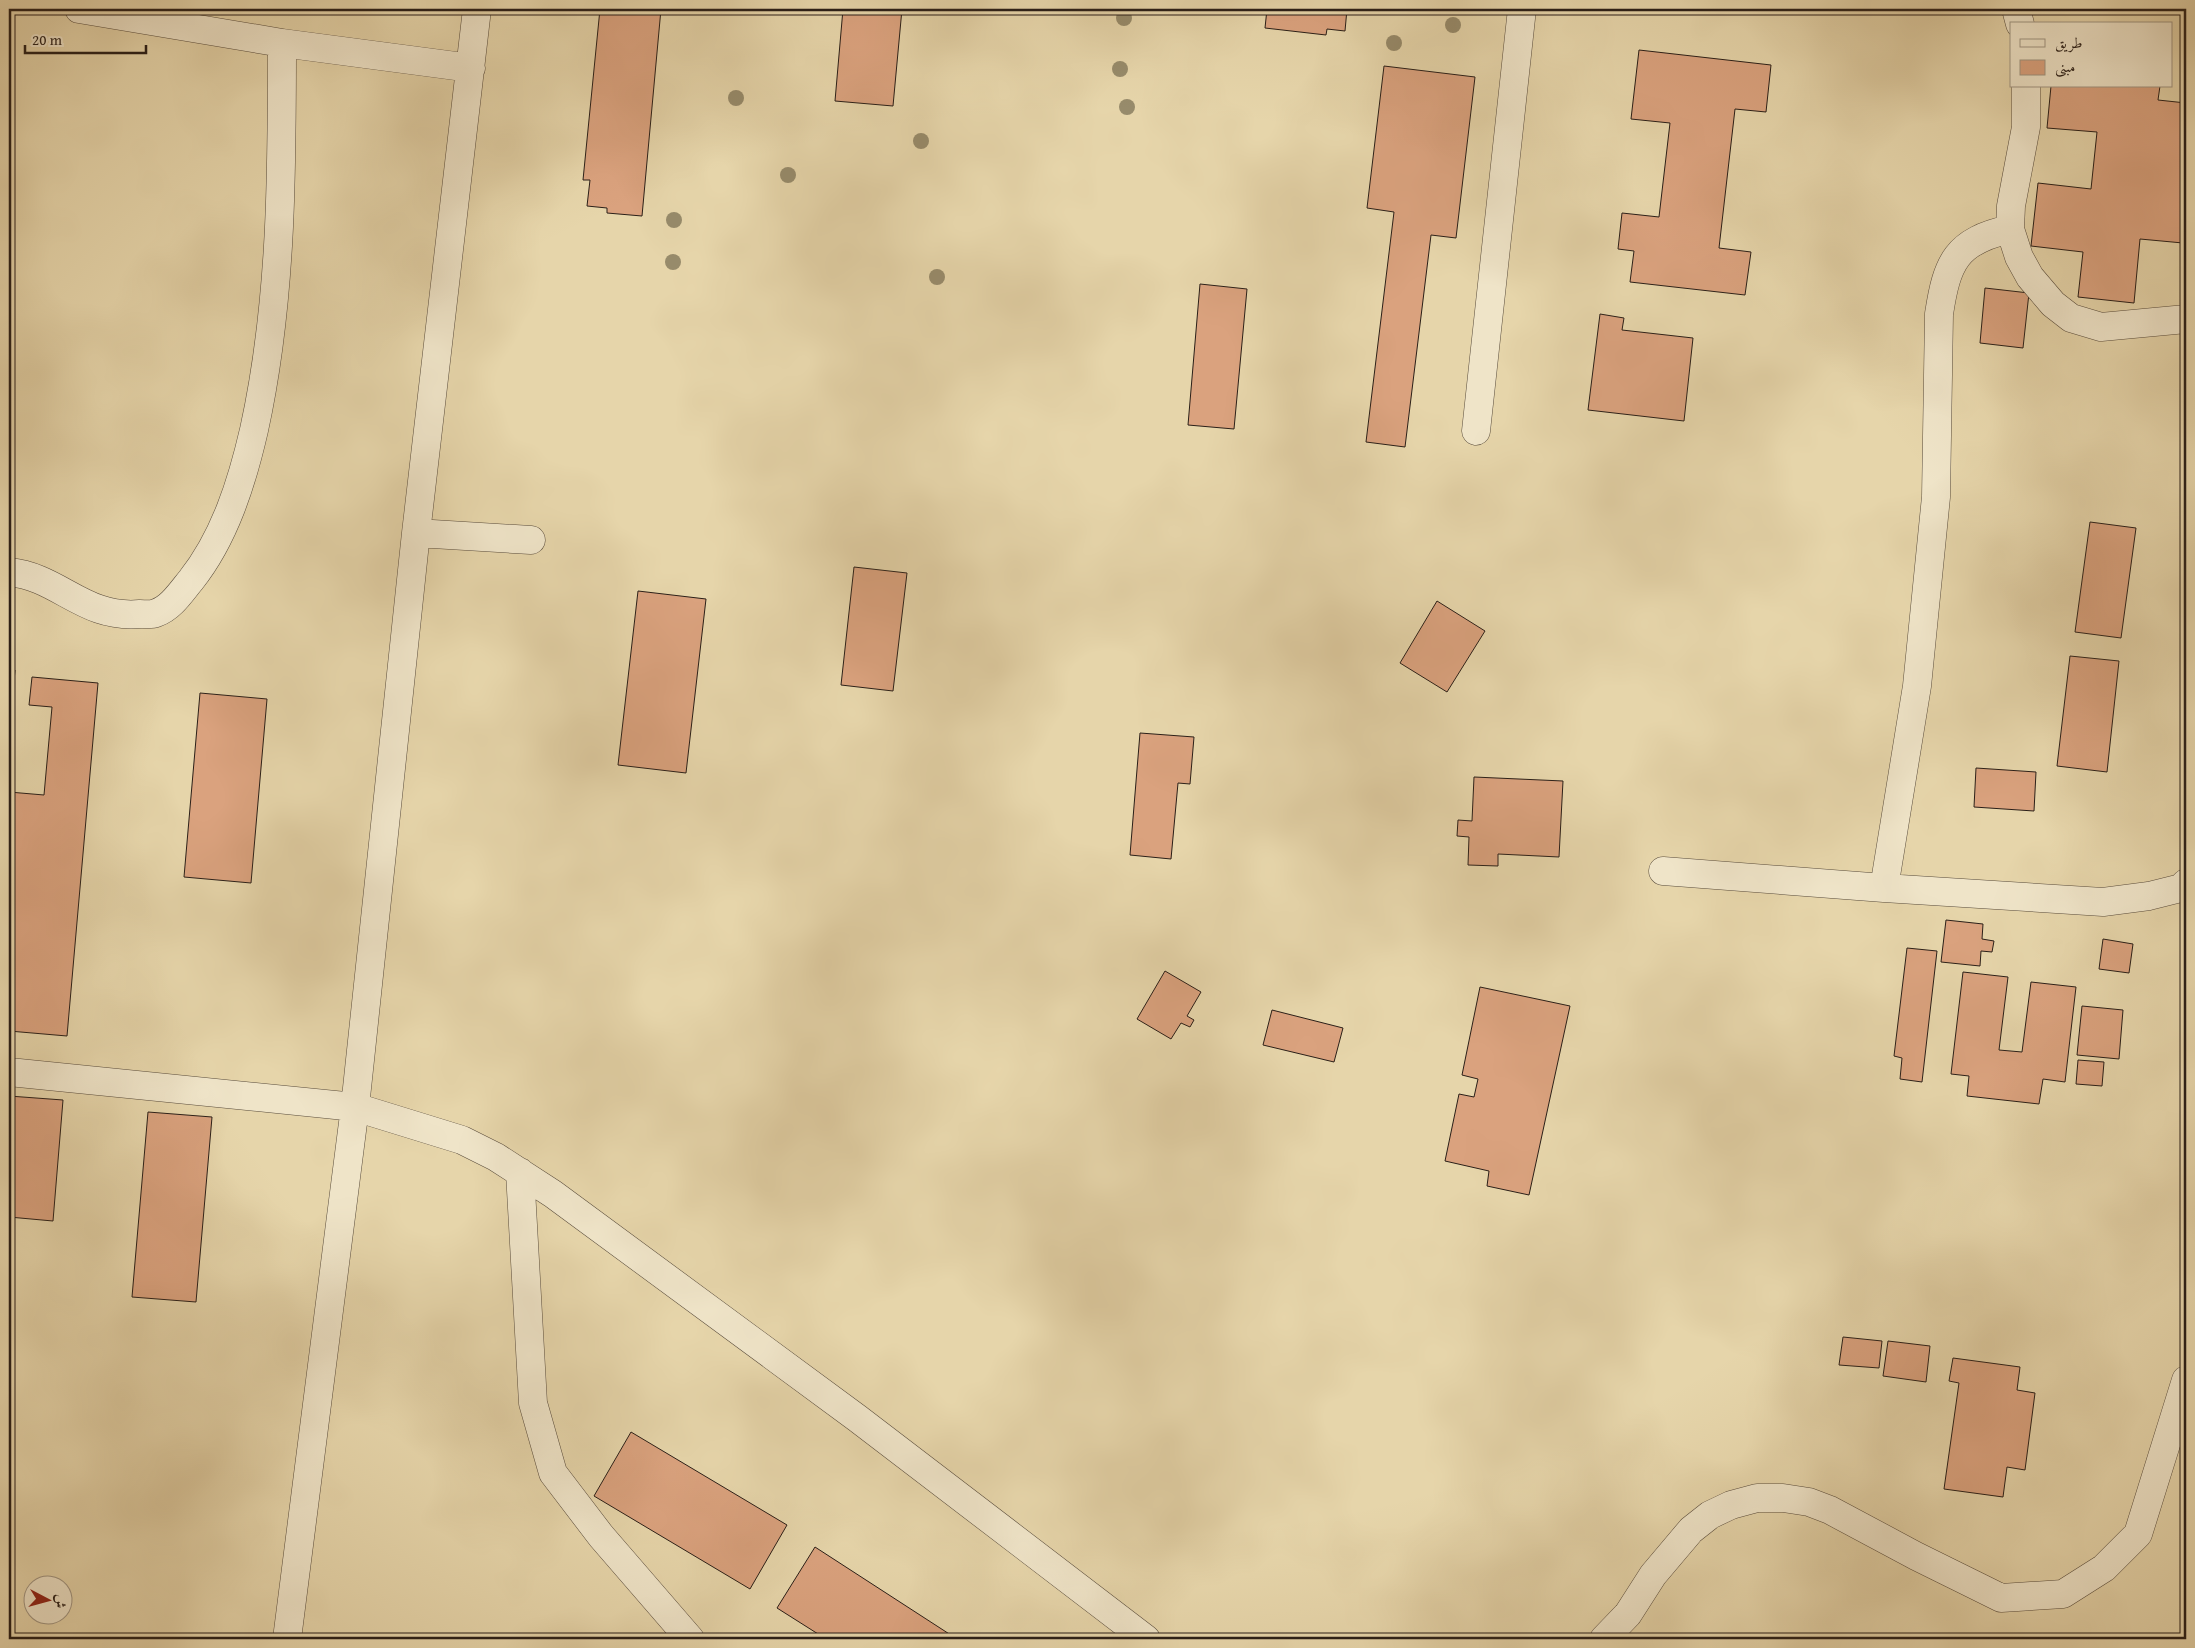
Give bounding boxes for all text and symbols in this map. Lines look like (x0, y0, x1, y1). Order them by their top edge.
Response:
scale bar (25, 22, 146, 54)
legend (2010, 22, 2172, 88)
text: 20 m (32, 29, 63, 50)
text: طريق (2055, 32, 2082, 53)
text: مبنى (2055, 56, 2075, 78)
north arrow (22, 1576, 72, 1626)
text: ش (50, 1593, 72, 1609)

